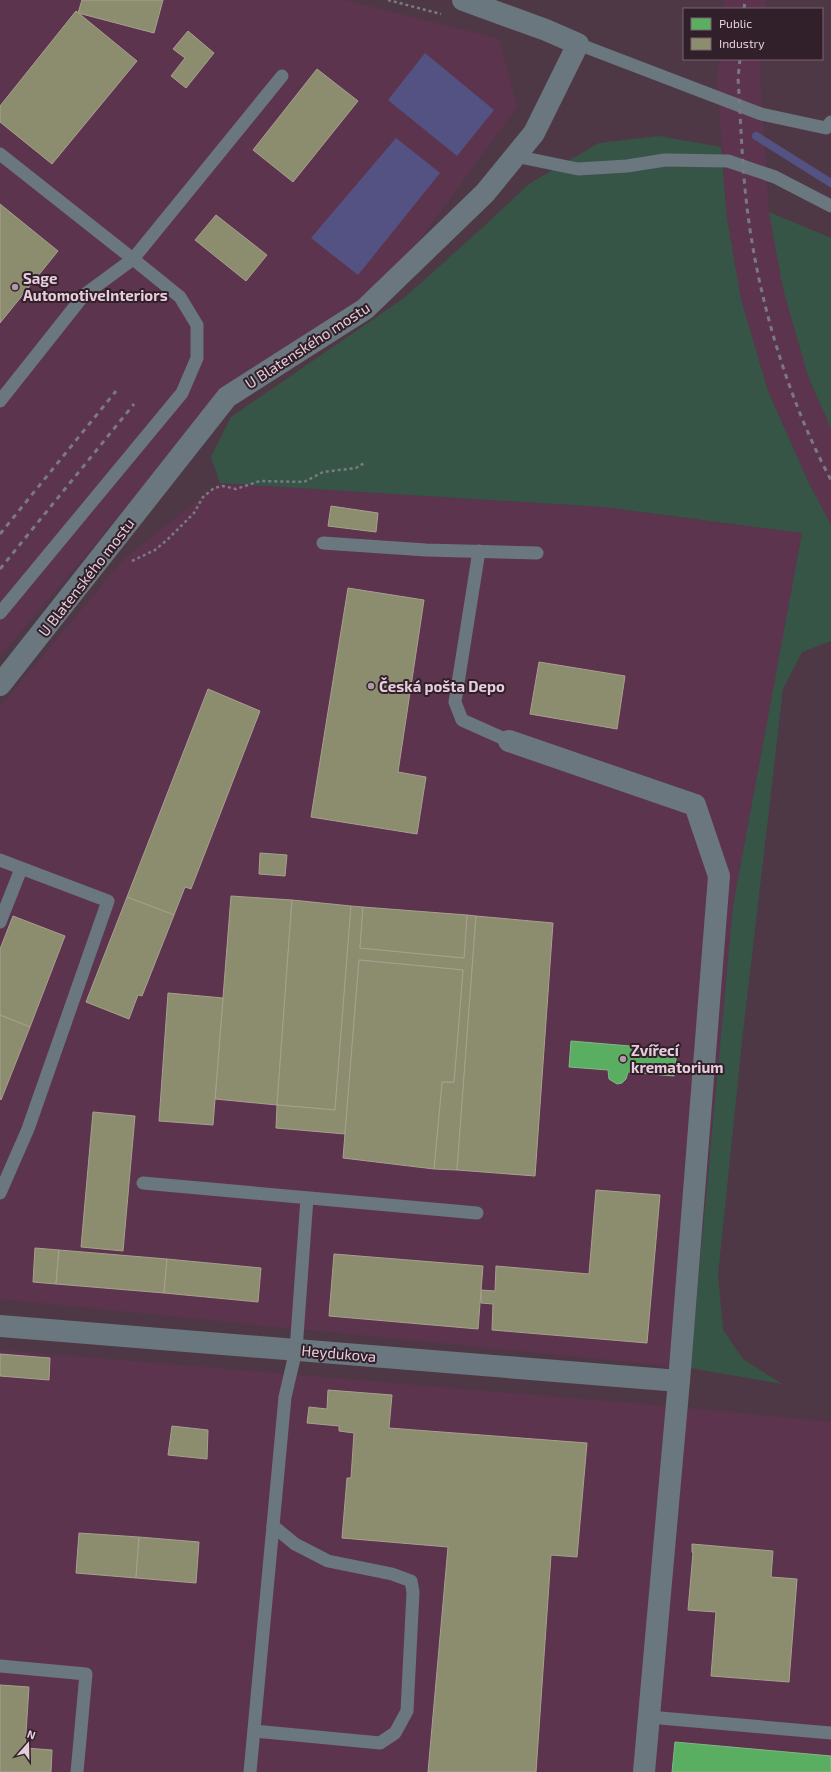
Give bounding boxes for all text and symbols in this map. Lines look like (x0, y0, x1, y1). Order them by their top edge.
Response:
legend (683, 8, 823, 60)
text: Public (719, 16, 752, 30)
text: Industry (719, 36, 765, 50)
place label: Sage AutomotiveInteriors (23, 269, 168, 304)
marker: Sage AutomotiveInteriors (10, 282, 20, 292)
street label: U Blatenského mostu (241, 298, 373, 392)
street label: U Blatenského mostu (34, 514, 138, 640)
place label: Česká pošta Depo (379, 677, 505, 695)
marker: Česká pošta Depo (366, 681, 376, 691)
place label: Zvířecí krematorium (631, 1041, 724, 1076)
marker: Zvířecí krematorium (618, 1054, 628, 1064)
street label: Heydukova (301, 1341, 377, 1365)
north arrow (8, 1724, 48, 1764)
text: N (26, 1727, 38, 1742)

